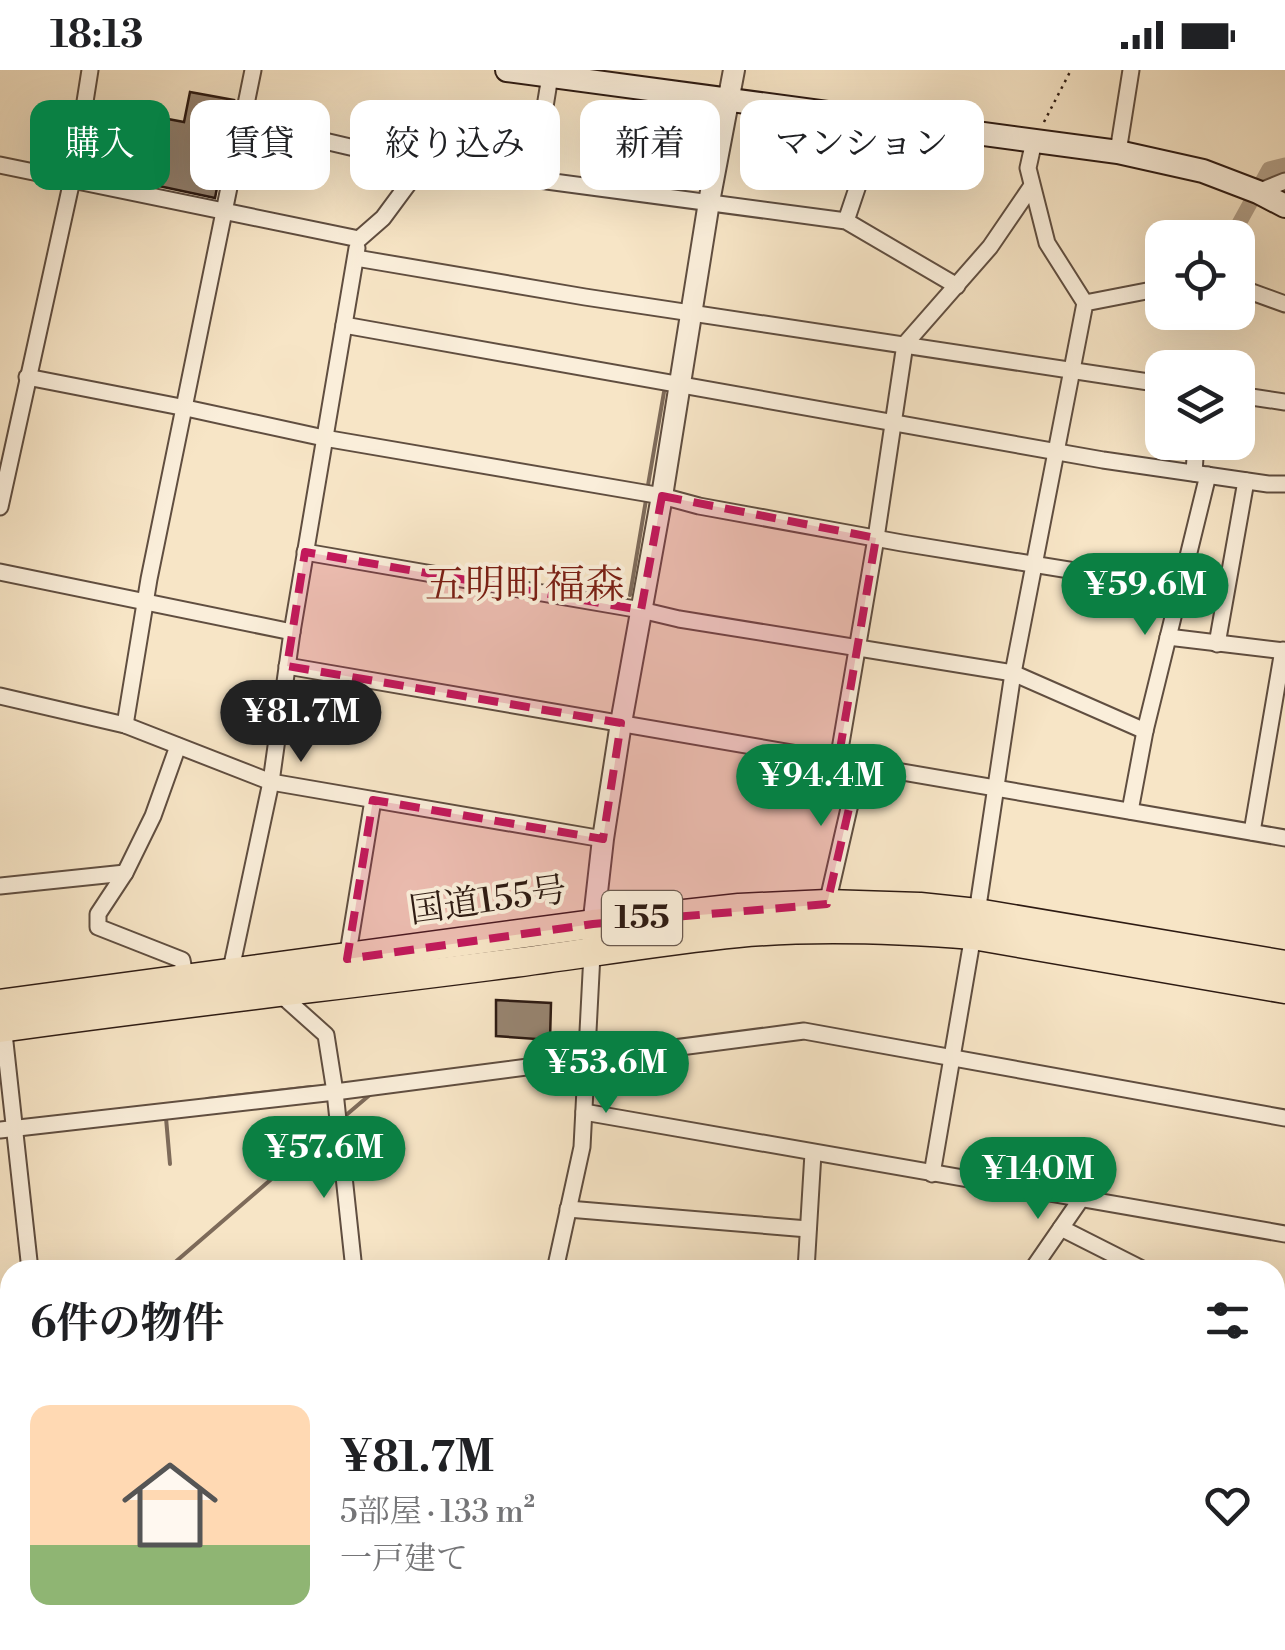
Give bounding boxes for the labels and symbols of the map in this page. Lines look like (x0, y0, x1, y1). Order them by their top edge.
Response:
pin: ¥59.6M (1064, 553, 1226, 638)
district label: 五明町福森 (425, 561, 625, 611)
pin: ¥81.7M (220, 680, 382, 765)
pin: ¥94.4M (740, 744, 902, 829)
street label: 国道155号 (406, 869, 570, 933)
road number: 155 (602, 891, 682, 945)
pin: ¥53.6M (525, 1031, 687, 1116)
pin: ¥57.6M (243, 1116, 405, 1201)
pin: ¥140M (968, 1137, 1108, 1222)

